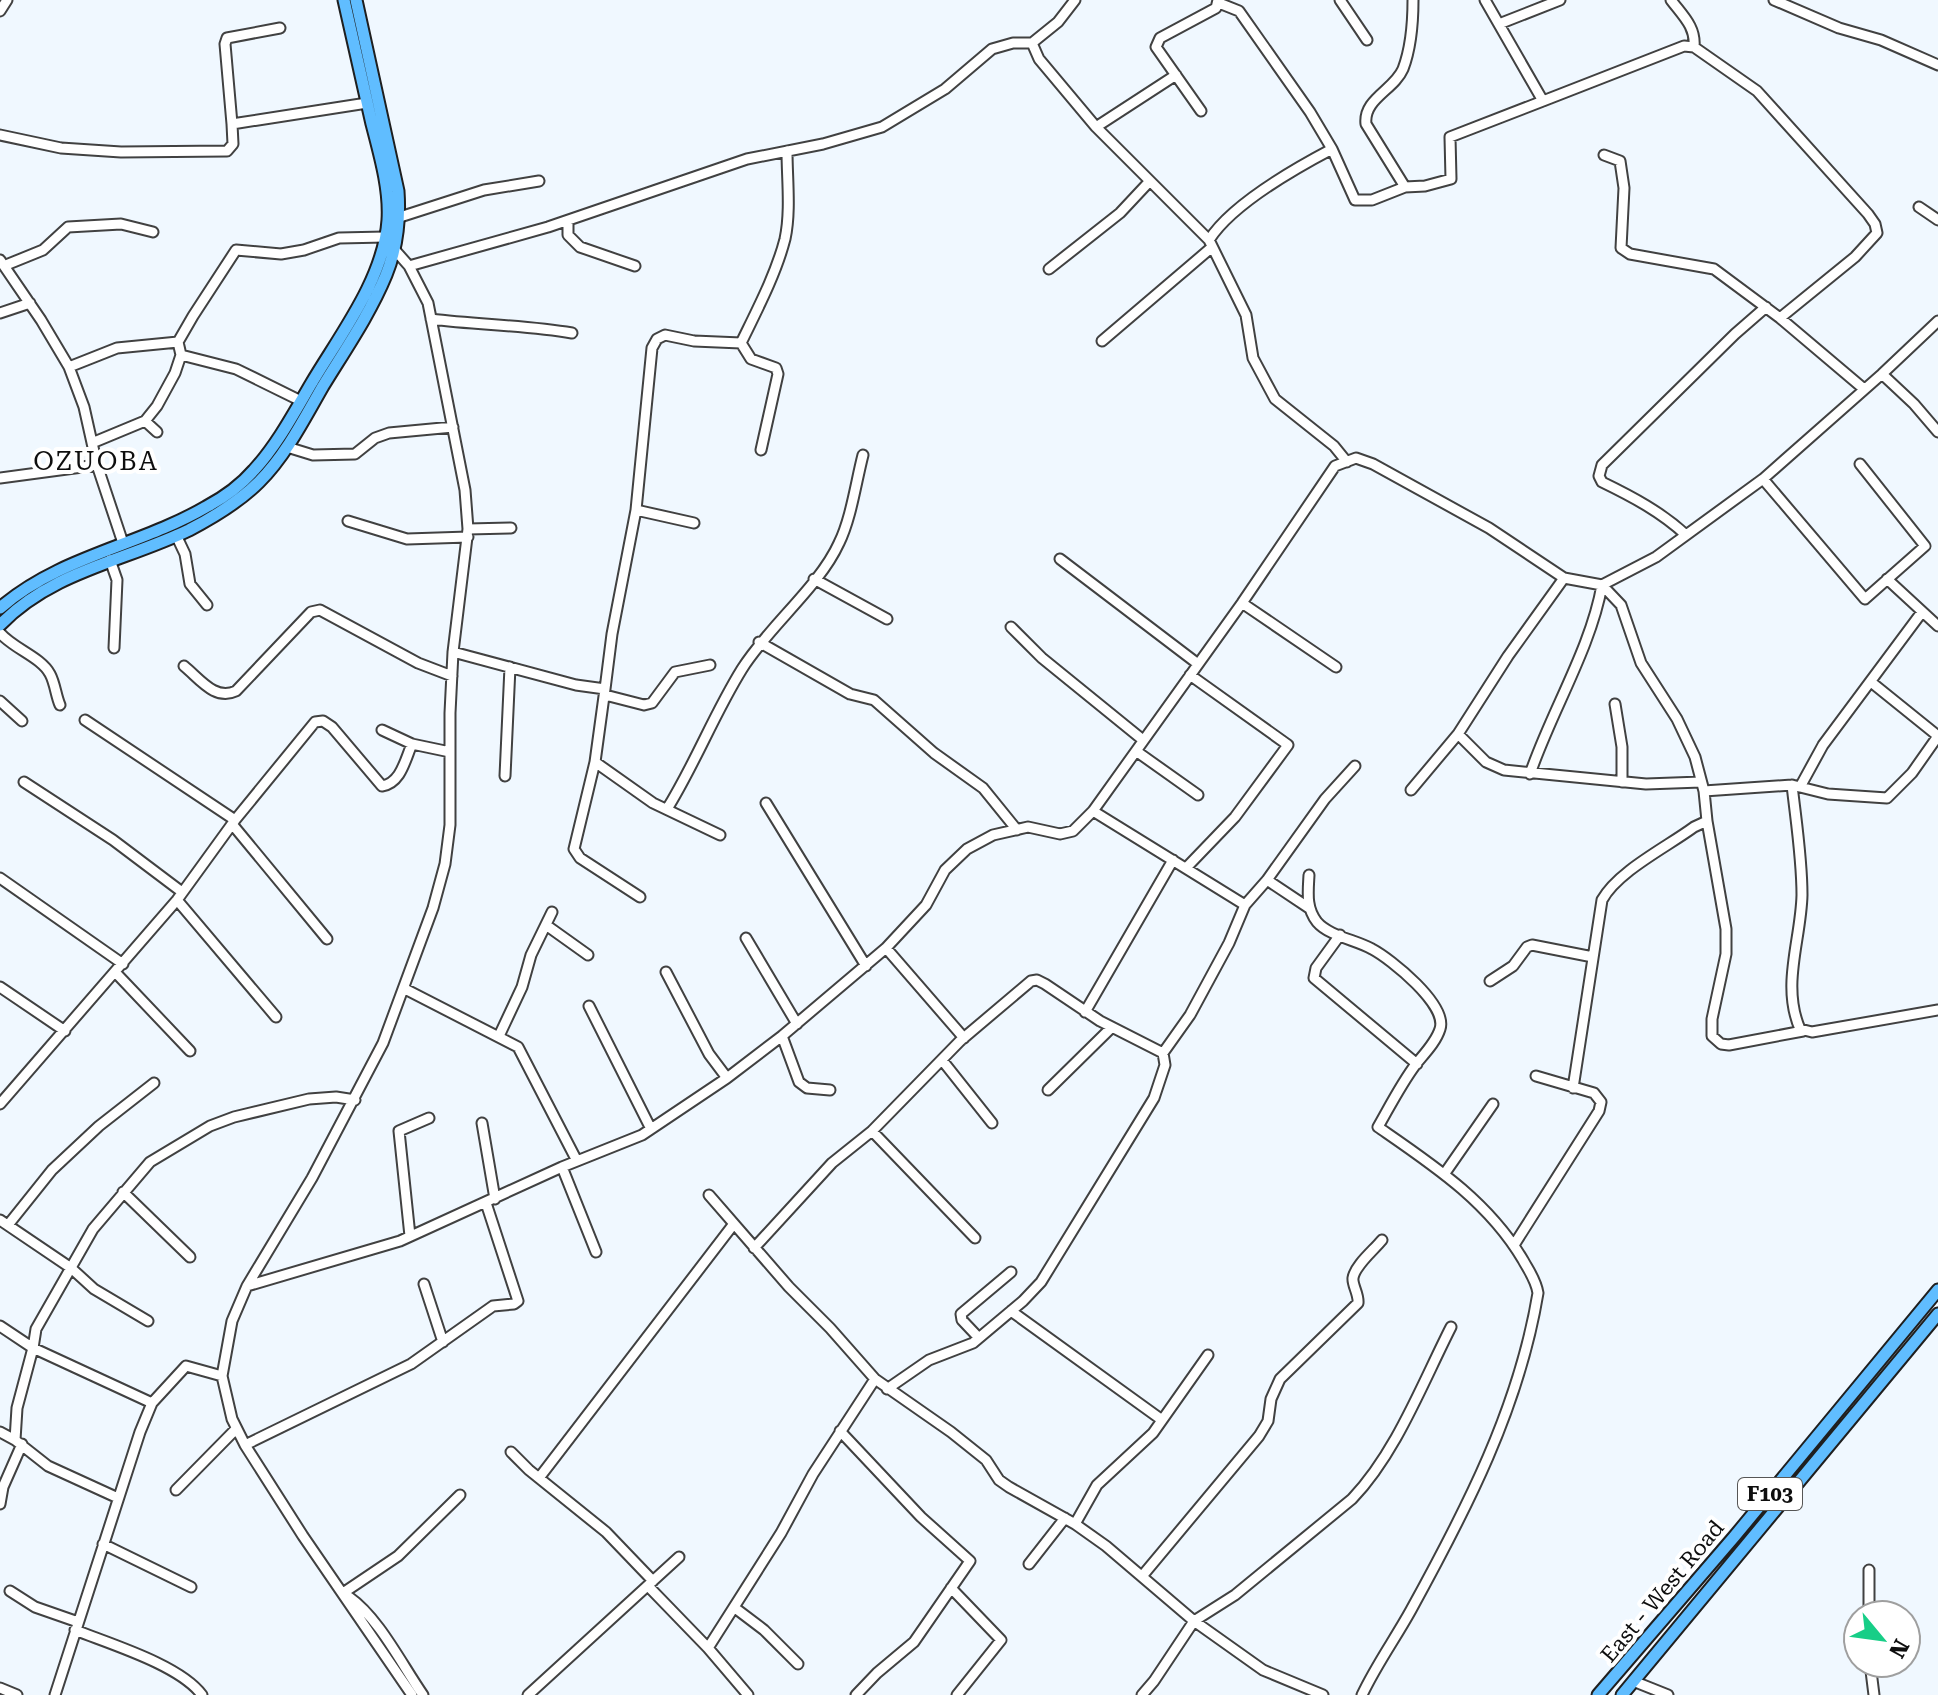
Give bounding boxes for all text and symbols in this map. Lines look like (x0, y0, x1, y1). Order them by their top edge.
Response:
district label: OZUOBA (33, 446, 159, 476)
road number: F103 (1738, 1478, 1802, 1510)
street label: East - West Road (1596, 1515, 1729, 1667)
north arrow (1842, 1599, 1922, 1679)
text: N (1884, 1635, 1914, 1662)

